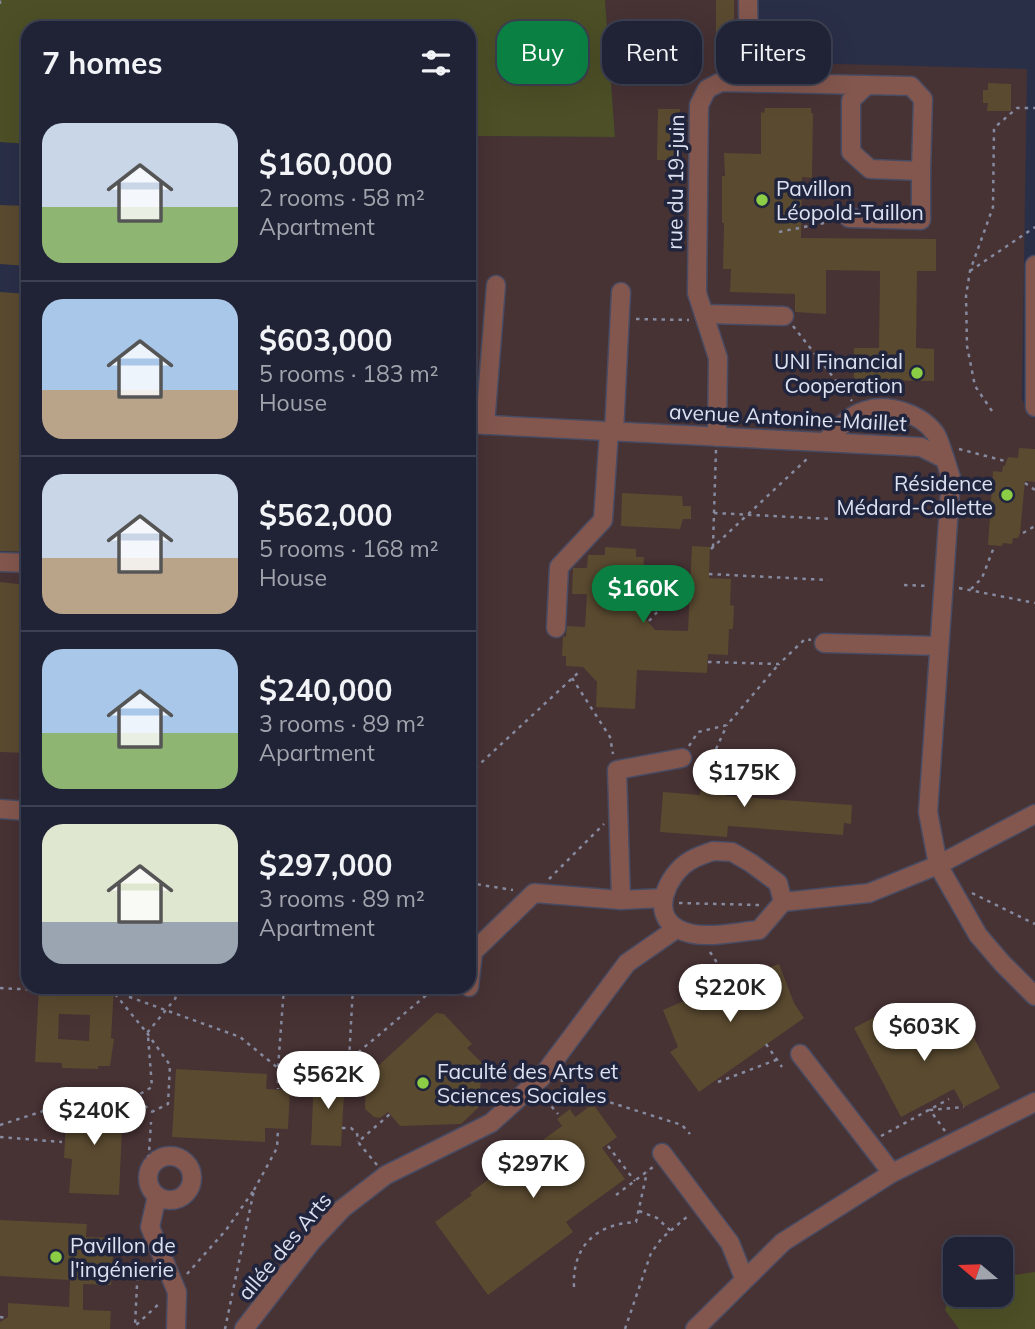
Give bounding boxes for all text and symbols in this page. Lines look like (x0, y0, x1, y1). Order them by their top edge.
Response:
chip: Buy (497, 21, 588, 84)
chip: Rent (602, 21, 702, 84)
chip: Filters (716, 21, 831, 84)
text: 7 homes (42, 44, 163, 82)
icon: filters (417, 44, 455, 82)
street label: rue du 19-juin (661, 114, 689, 250)
text: $160,000 (259, 145, 392, 183)
icon: home (98, 151, 182, 235)
place label: Pavillon Léopold-Taillon (776, 175, 924, 225)
text: 2 rooms · 58 m² (259, 183, 425, 212)
marker: Pavillon Léopold-Taillon (754, 192, 770, 208)
text: Apartment (259, 212, 375, 241)
text: $603,000 (259, 321, 392, 359)
icon: home (98, 327, 182, 411)
place label: UNI Financial Cooperation (774, 348, 903, 398)
text: 5 rooms · 183 m² (259, 359, 439, 388)
marker: UNI Financial Cooperation (909, 365, 925, 381)
text: House (259, 388, 327, 417)
street label: avenue Antonine-Maillet (669, 398, 907, 436)
place label: Résidence Médard-Collette (837, 470, 993, 520)
marker: Résidence Médard-Collette (999, 487, 1015, 503)
text: $562,000 (259, 496, 392, 534)
icon: home (98, 502, 182, 586)
text: 5 rooms · 168 m² (259, 534, 439, 563)
text: House (259, 563, 327, 592)
pin: $160K (594, 566, 692, 625)
text: $160K (608, 573, 678, 602)
text: $240,000 (259, 671, 392, 709)
icon: home (98, 677, 182, 761)
text: 3 rooms · 89 m² (259, 709, 425, 738)
text: Apartment (259, 738, 375, 767)
pin: $175K (695, 750, 793, 809)
text: $175K (709, 757, 779, 786)
text: $297,000 (259, 846, 392, 884)
icon: home (98, 852, 182, 936)
text: 3 rooms · 89 m² (259, 884, 425, 913)
text: Apartment (259, 913, 375, 942)
pin: $220K (681, 964, 779, 1024)
text: $220K (695, 972, 765, 1001)
pin: $603K (875, 1004, 973, 1063)
text: $603K (889, 1011, 959, 1040)
pin: $562K (279, 1052, 377, 1111)
place label: Faculté des Arts et Sciences Sociales (437, 1058, 618, 1108)
text: $562K (293, 1059, 363, 1088)
marker: Faculté des Arts et Sciences Sociales (415, 1075, 431, 1091)
pin: $240K (45, 1088, 143, 1147)
text: $240K (59, 1095, 129, 1124)
pin: $297K (484, 1140, 582, 1200)
text: $297K (498, 1148, 568, 1177)
street label: allée des Arts (232, 1187, 336, 1305)
place label: Pavillon de l'ingénierie (70, 1232, 176, 1282)
north arrow (943, 1237, 1013, 1307)
map controls (943, 1237, 1013, 1307)
marker: Pavillon de l'ingénierie (48, 1249, 64, 1265)

